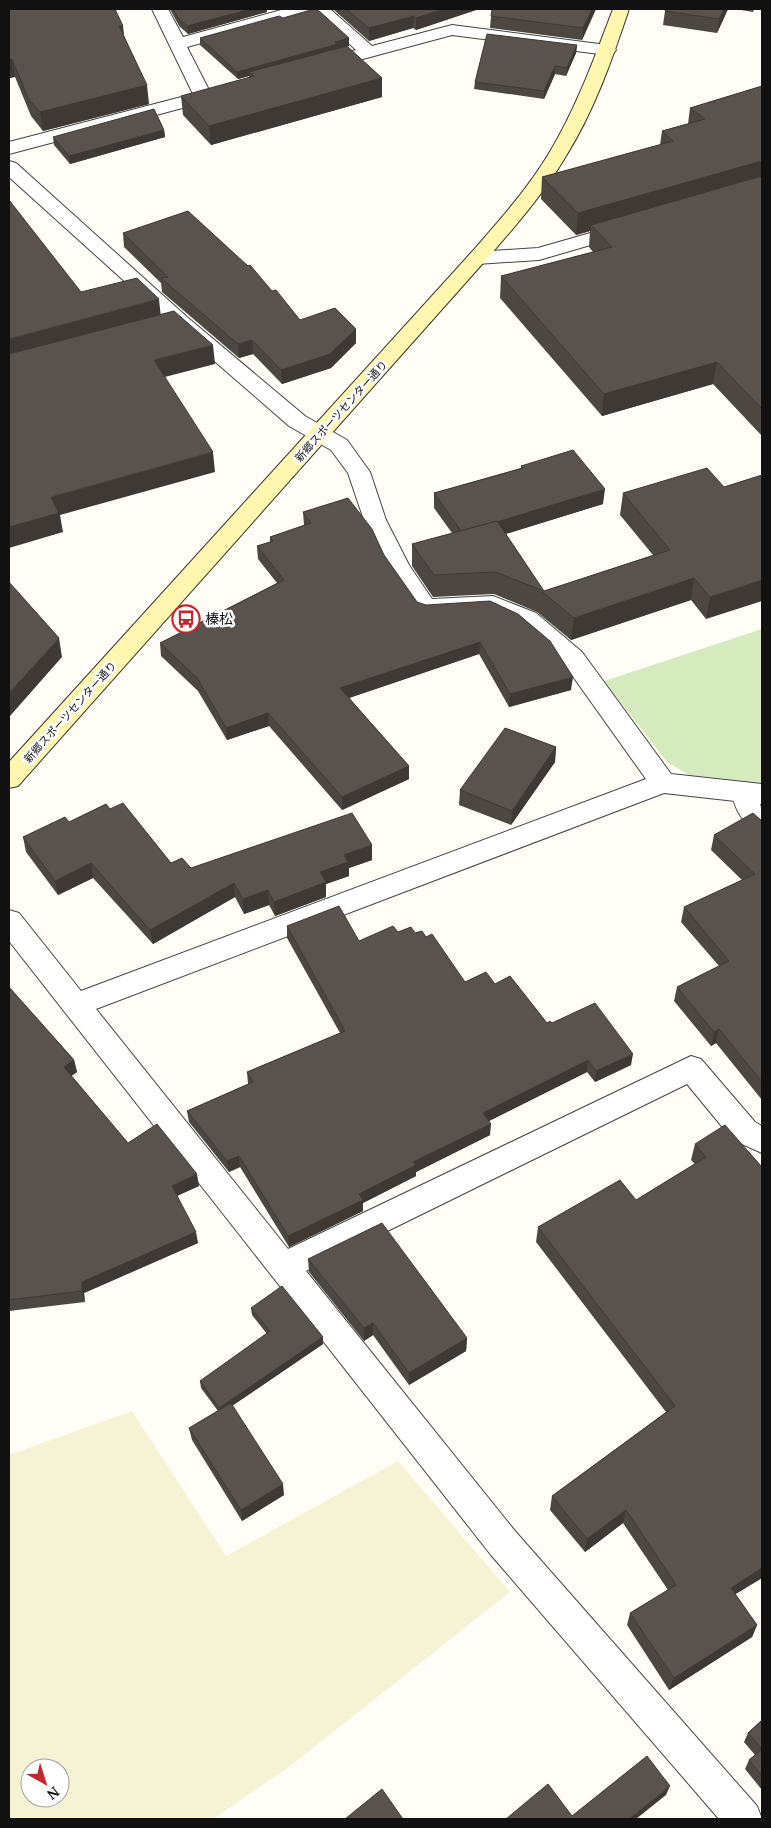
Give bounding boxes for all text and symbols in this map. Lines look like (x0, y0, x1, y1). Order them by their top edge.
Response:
street label: 新郷スポーツセンター通り (291, 357, 390, 465)
bus stop icon: 榛松 (171, 604, 201, 634)
place label: 榛松 (205, 609, 233, 628)
street label: 新郷スポーツセンター通り (20, 658, 119, 766)
north arrow (20, 1758, 70, 1808)
text: N (43, 1783, 64, 1804)

